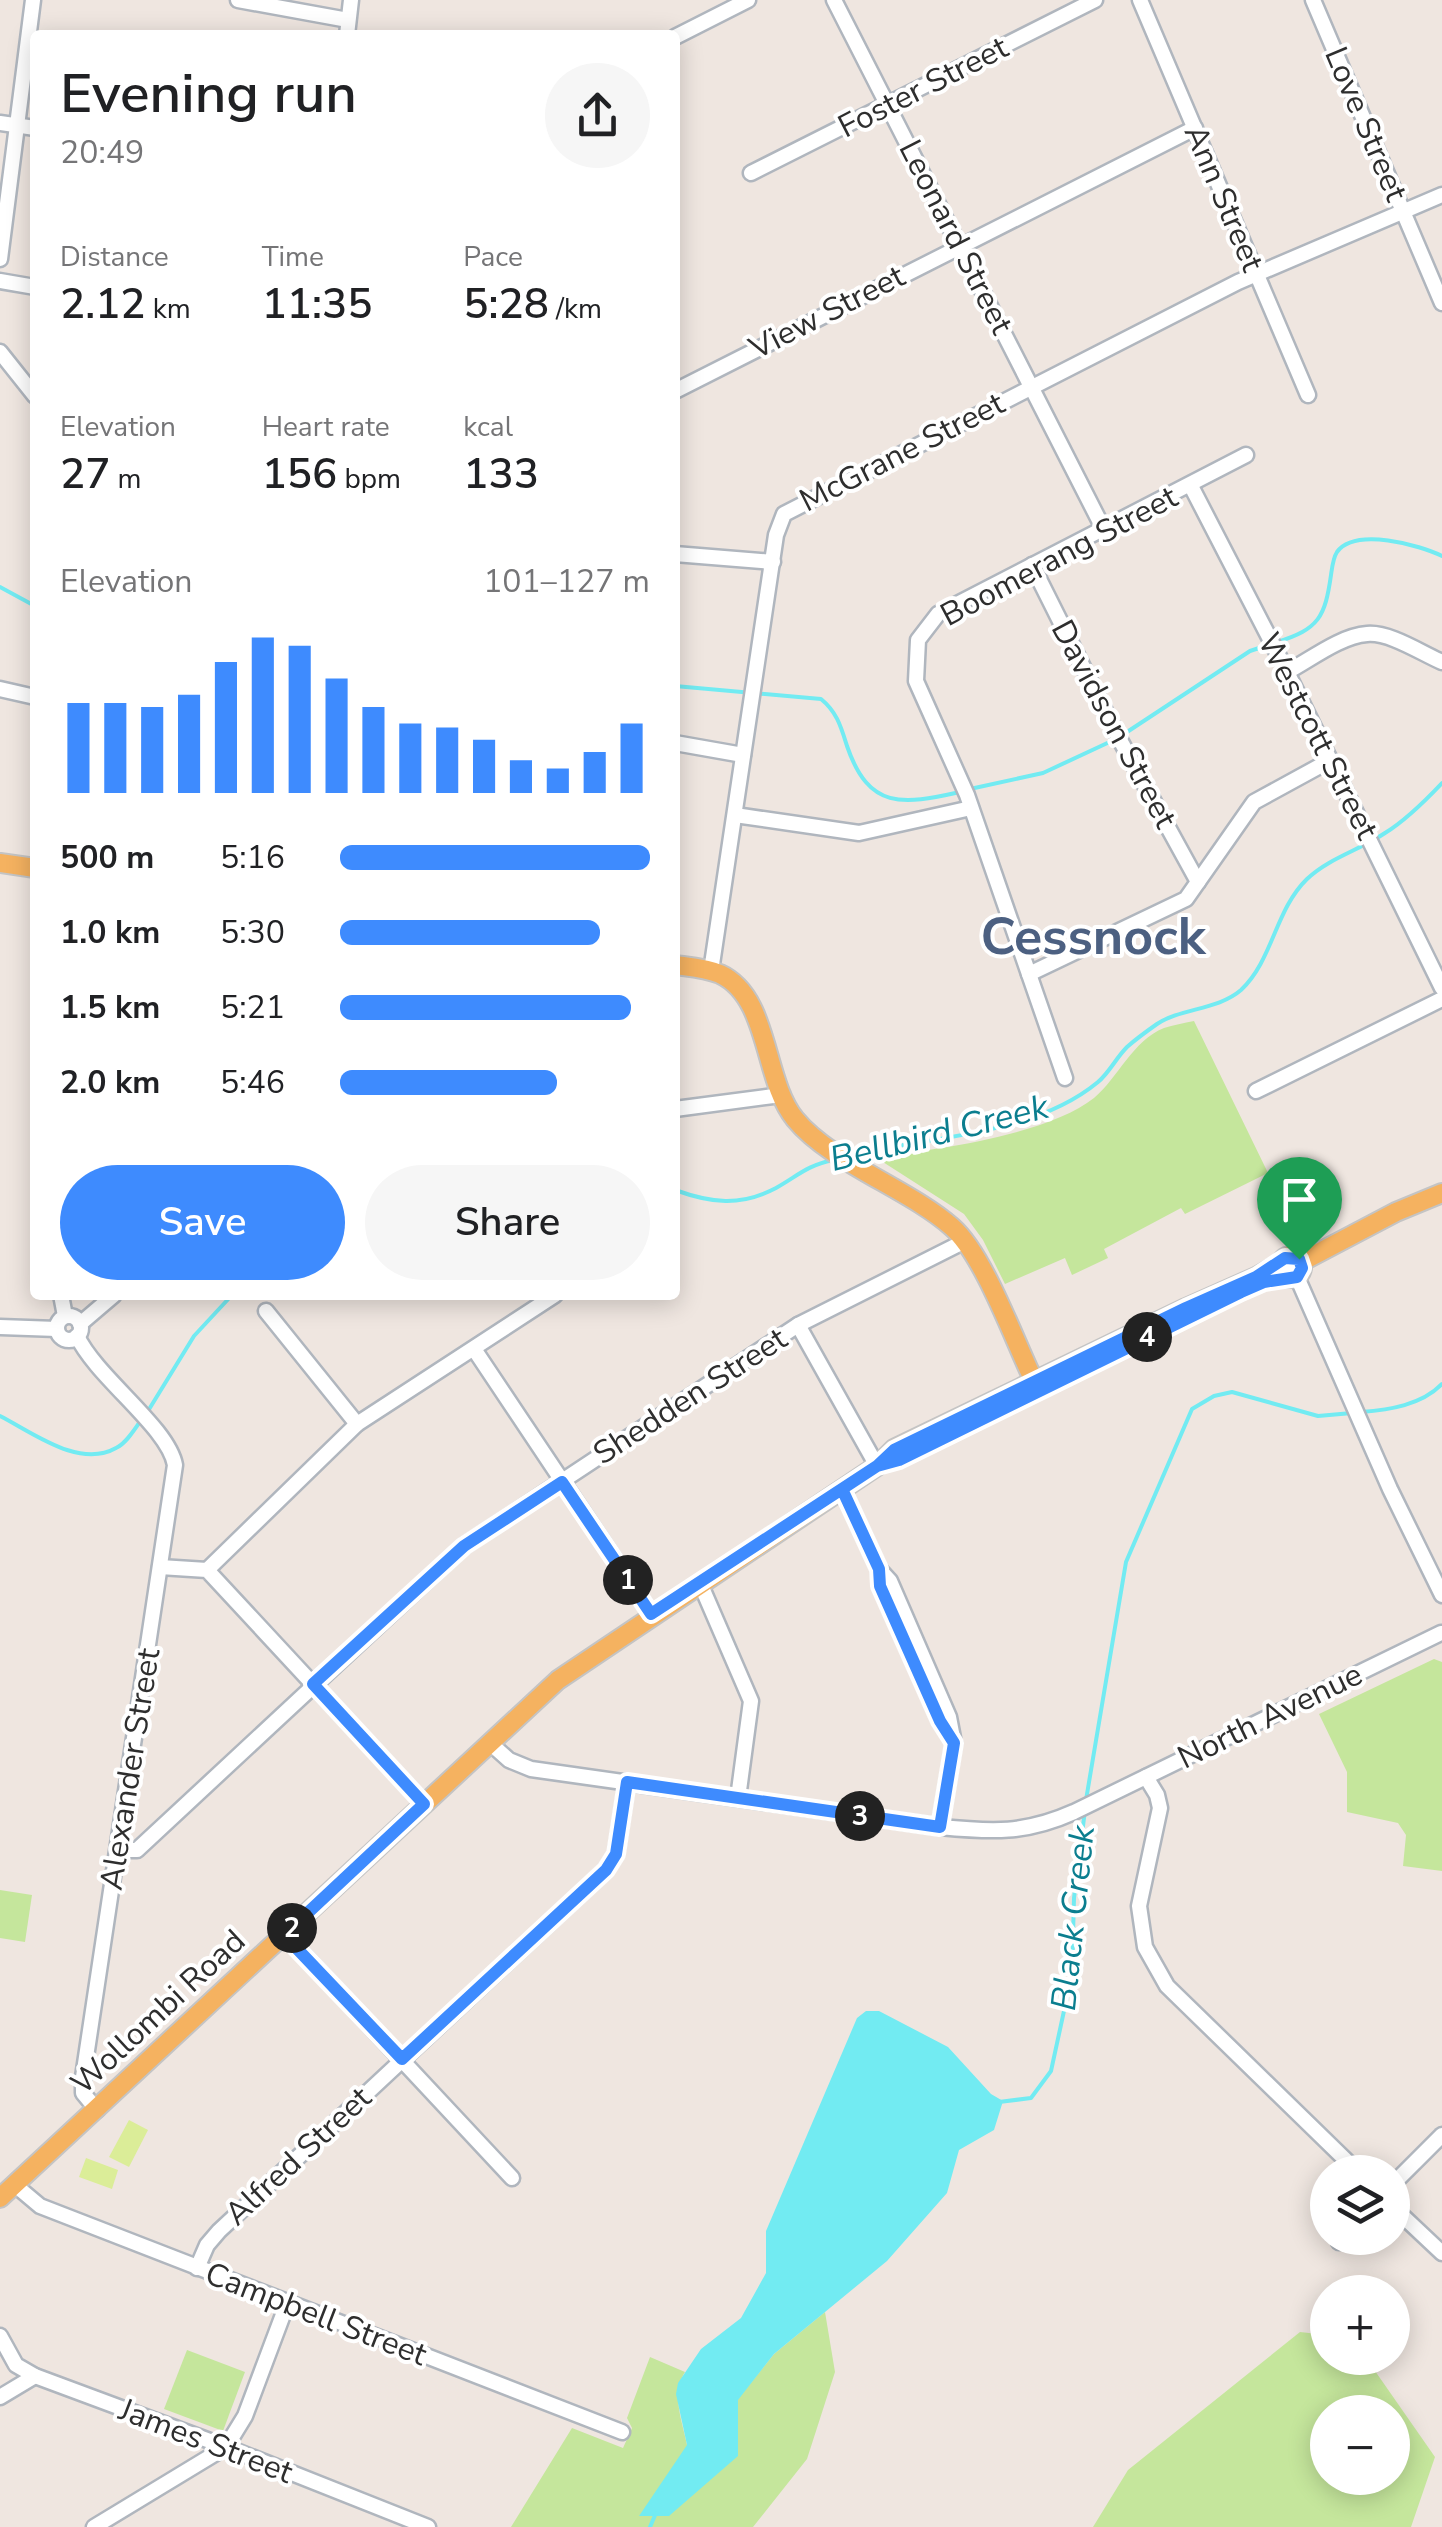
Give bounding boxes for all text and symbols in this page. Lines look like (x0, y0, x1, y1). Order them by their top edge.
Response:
street label: Foster Street (831, 25, 1016, 148)
street label: Love Street (1314, 40, 1418, 208)
text: Evening run (60, 56, 357, 131)
button: share (545, 63, 650, 168)
street label: Ann Street (1174, 118, 1274, 279)
text: 20:49 (60, 131, 144, 174)
street label: Leonard Street (889, 133, 1024, 342)
text: Distance (60, 238, 169, 276)
text: Time (262, 238, 324, 276)
text: Pace (463, 238, 523, 276)
street label: View Street (741, 254, 913, 370)
text: 2.12 (60, 276, 146, 333)
text: 11:35 (262, 276, 372, 333)
text: 5:28 (463, 276, 549, 333)
text: km (146, 290, 191, 328)
text: /km (549, 290, 602, 328)
street label: McGrane Street (792, 382, 1012, 522)
text: Elevation (60, 408, 176, 446)
text: Heart rate (262, 408, 390, 446)
text: kcal (463, 408, 513, 446)
text: 27 (60, 446, 110, 503)
text: 156 (262, 446, 337, 503)
text: 133 (463, 446, 539, 503)
text: m (110, 460, 142, 498)
text: bpm (337, 460, 401, 498)
street label: Boomerang Street (933, 475, 1186, 637)
text: Elevation (60, 560, 193, 603)
text: 101–127 m (483, 560, 650, 603)
street label: Davidson Street (1041, 612, 1187, 836)
street label: Westcott Street (1247, 625, 1389, 847)
text: 500 m (60, 836, 154, 879)
text: 5:16 (220, 836, 285, 879)
district label: Cessnock (980, 901, 1207, 972)
text: 1.0 km (60, 911, 160, 954)
text: 5:30 (220, 911, 285, 954)
text: 1.5 km (60, 986, 160, 1029)
text: 5:21 (220, 986, 285, 1029)
text: 2.0 km (60, 1061, 160, 1104)
text: 5:46 (220, 1061, 285, 1104)
water label: Bellbird Creek (825, 1083, 1055, 1183)
pin (1257, 1157, 1342, 1260)
button: Save (60, 1165, 345, 1280)
button: Share (365, 1165, 650, 1280)
icon: arrive (1272, 1172, 1327, 1227)
pin: 4 (1122, 1312, 1172, 1362)
street label: Shedden Street (585, 1317, 796, 1475)
text: 4 (1139, 1318, 1155, 1356)
pin: 1 (603, 1555, 653, 1605)
text: 1 (620, 1561, 636, 1599)
street label: Alexander Street (90, 1644, 170, 1893)
street label: North Avenue (1171, 1653, 1369, 1779)
pin: 3 (835, 1791, 885, 1841)
text: 3 (852, 1797, 868, 1835)
water label: Black Creek (1040, 1822, 1106, 2013)
pin: 2 (267, 1903, 317, 1953)
text: 2 (284, 1909, 300, 1947)
street label: Wollombi Road (61, 1920, 255, 2104)
street label: Alfred Street (215, 2076, 381, 2235)
map controls (1310, 2155, 1410, 2495)
button: layers (1310, 2155, 1410, 2255)
street label: Campbell Street (199, 2252, 434, 2376)
button: + (1310, 2275, 1410, 2375)
street label: James Street (112, 2388, 300, 2494)
button: − (1310, 2395, 1410, 2495)

